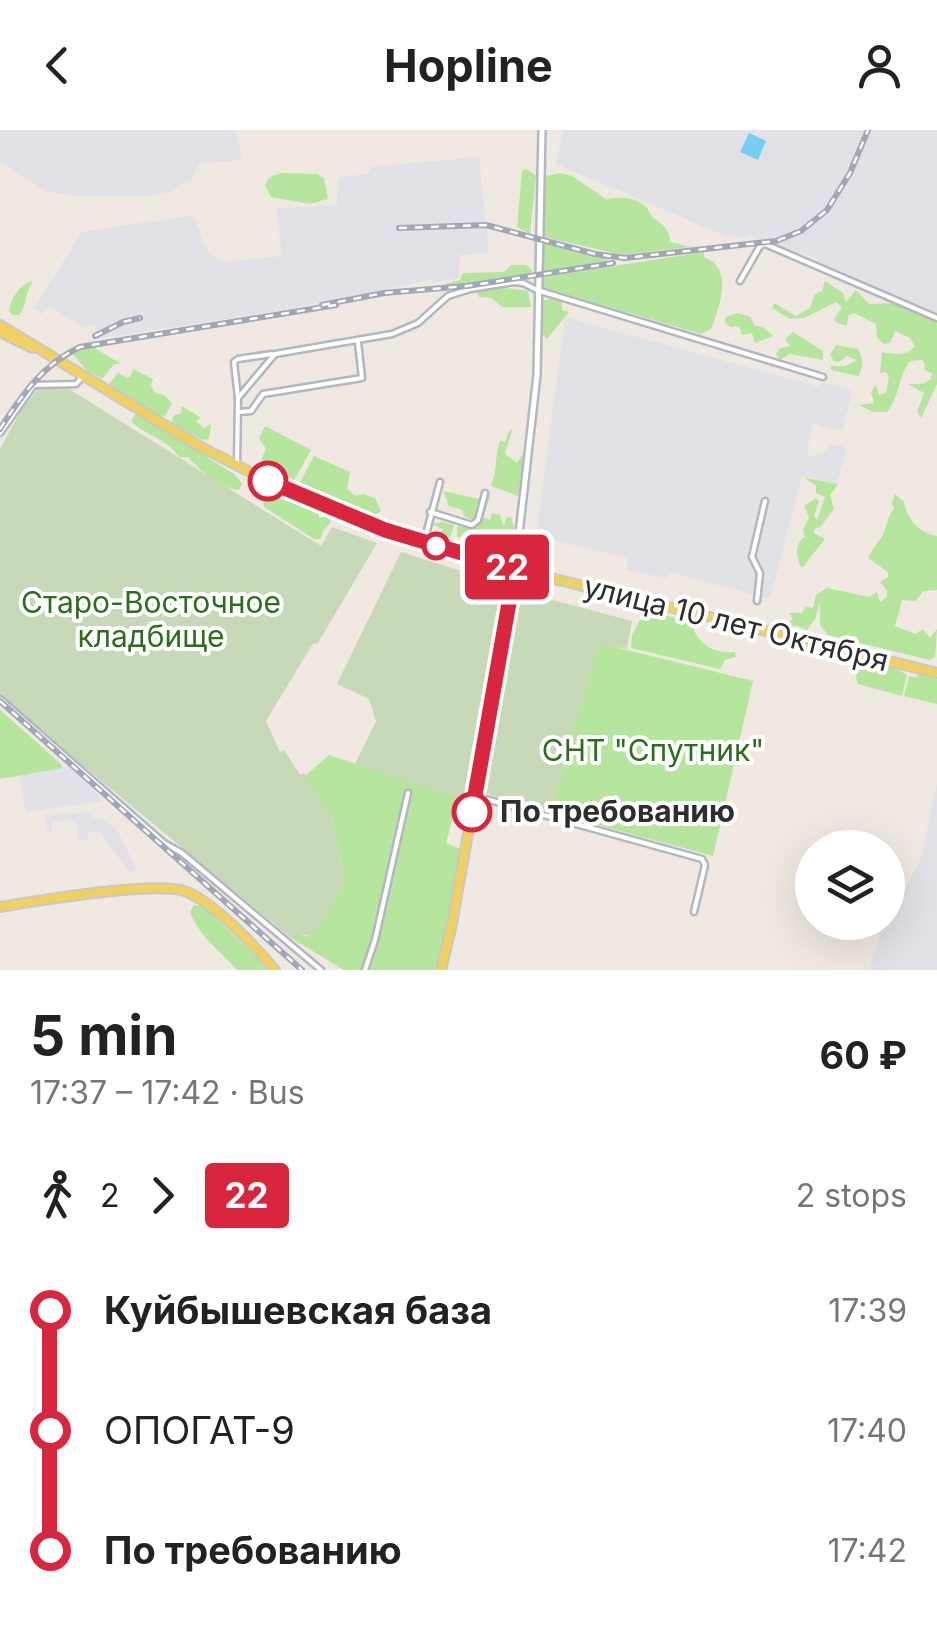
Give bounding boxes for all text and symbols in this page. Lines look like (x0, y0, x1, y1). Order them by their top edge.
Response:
icon: back (30, 38, 85, 93)
text: Hopline (384, 38, 553, 93)
icon: person (852, 38, 907, 93)
unlabelled marker (249, 462, 287, 500)
unlabelled marker (423, 533, 449, 559)
line badge: 22 (462, 534, 552, 600)
text: 22 (485, 546, 529, 588)
street label: улица 10 лет Октября (580, 568, 892, 678)
park label: Старо-Восточное кладбище (21, 584, 281, 654)
park label: СНТ "Спутник" (542, 732, 764, 768)
marker: По требованию (453, 793, 491, 831)
place label: По требованию (500, 793, 735, 829)
map controls (795, 830, 905, 940)
button: layers (795, 830, 905, 940)
text: 5 min (30, 1002, 178, 1068)
text: 60 ₽ (820, 1032, 907, 1078)
text: 17:37 – 17:42 · Bus (30, 1073, 305, 1112)
icon: walk (30, 1168, 85, 1223)
icon: forward (135, 1168, 190, 1223)
text: 22 (225, 1174, 269, 1216)
text: 2 (100, 1176, 120, 1215)
text: 2 stops (796, 1176, 907, 1215)
text: Куйбышевская база (104, 1287, 492, 1333)
text: 17:39 (828, 1291, 907, 1330)
text: ОПОГАТ-9 (104, 1407, 295, 1453)
text: 17:40 (827, 1411, 907, 1450)
text: По требованию (104, 1527, 402, 1573)
text: 17:42 (828, 1531, 907, 1570)

